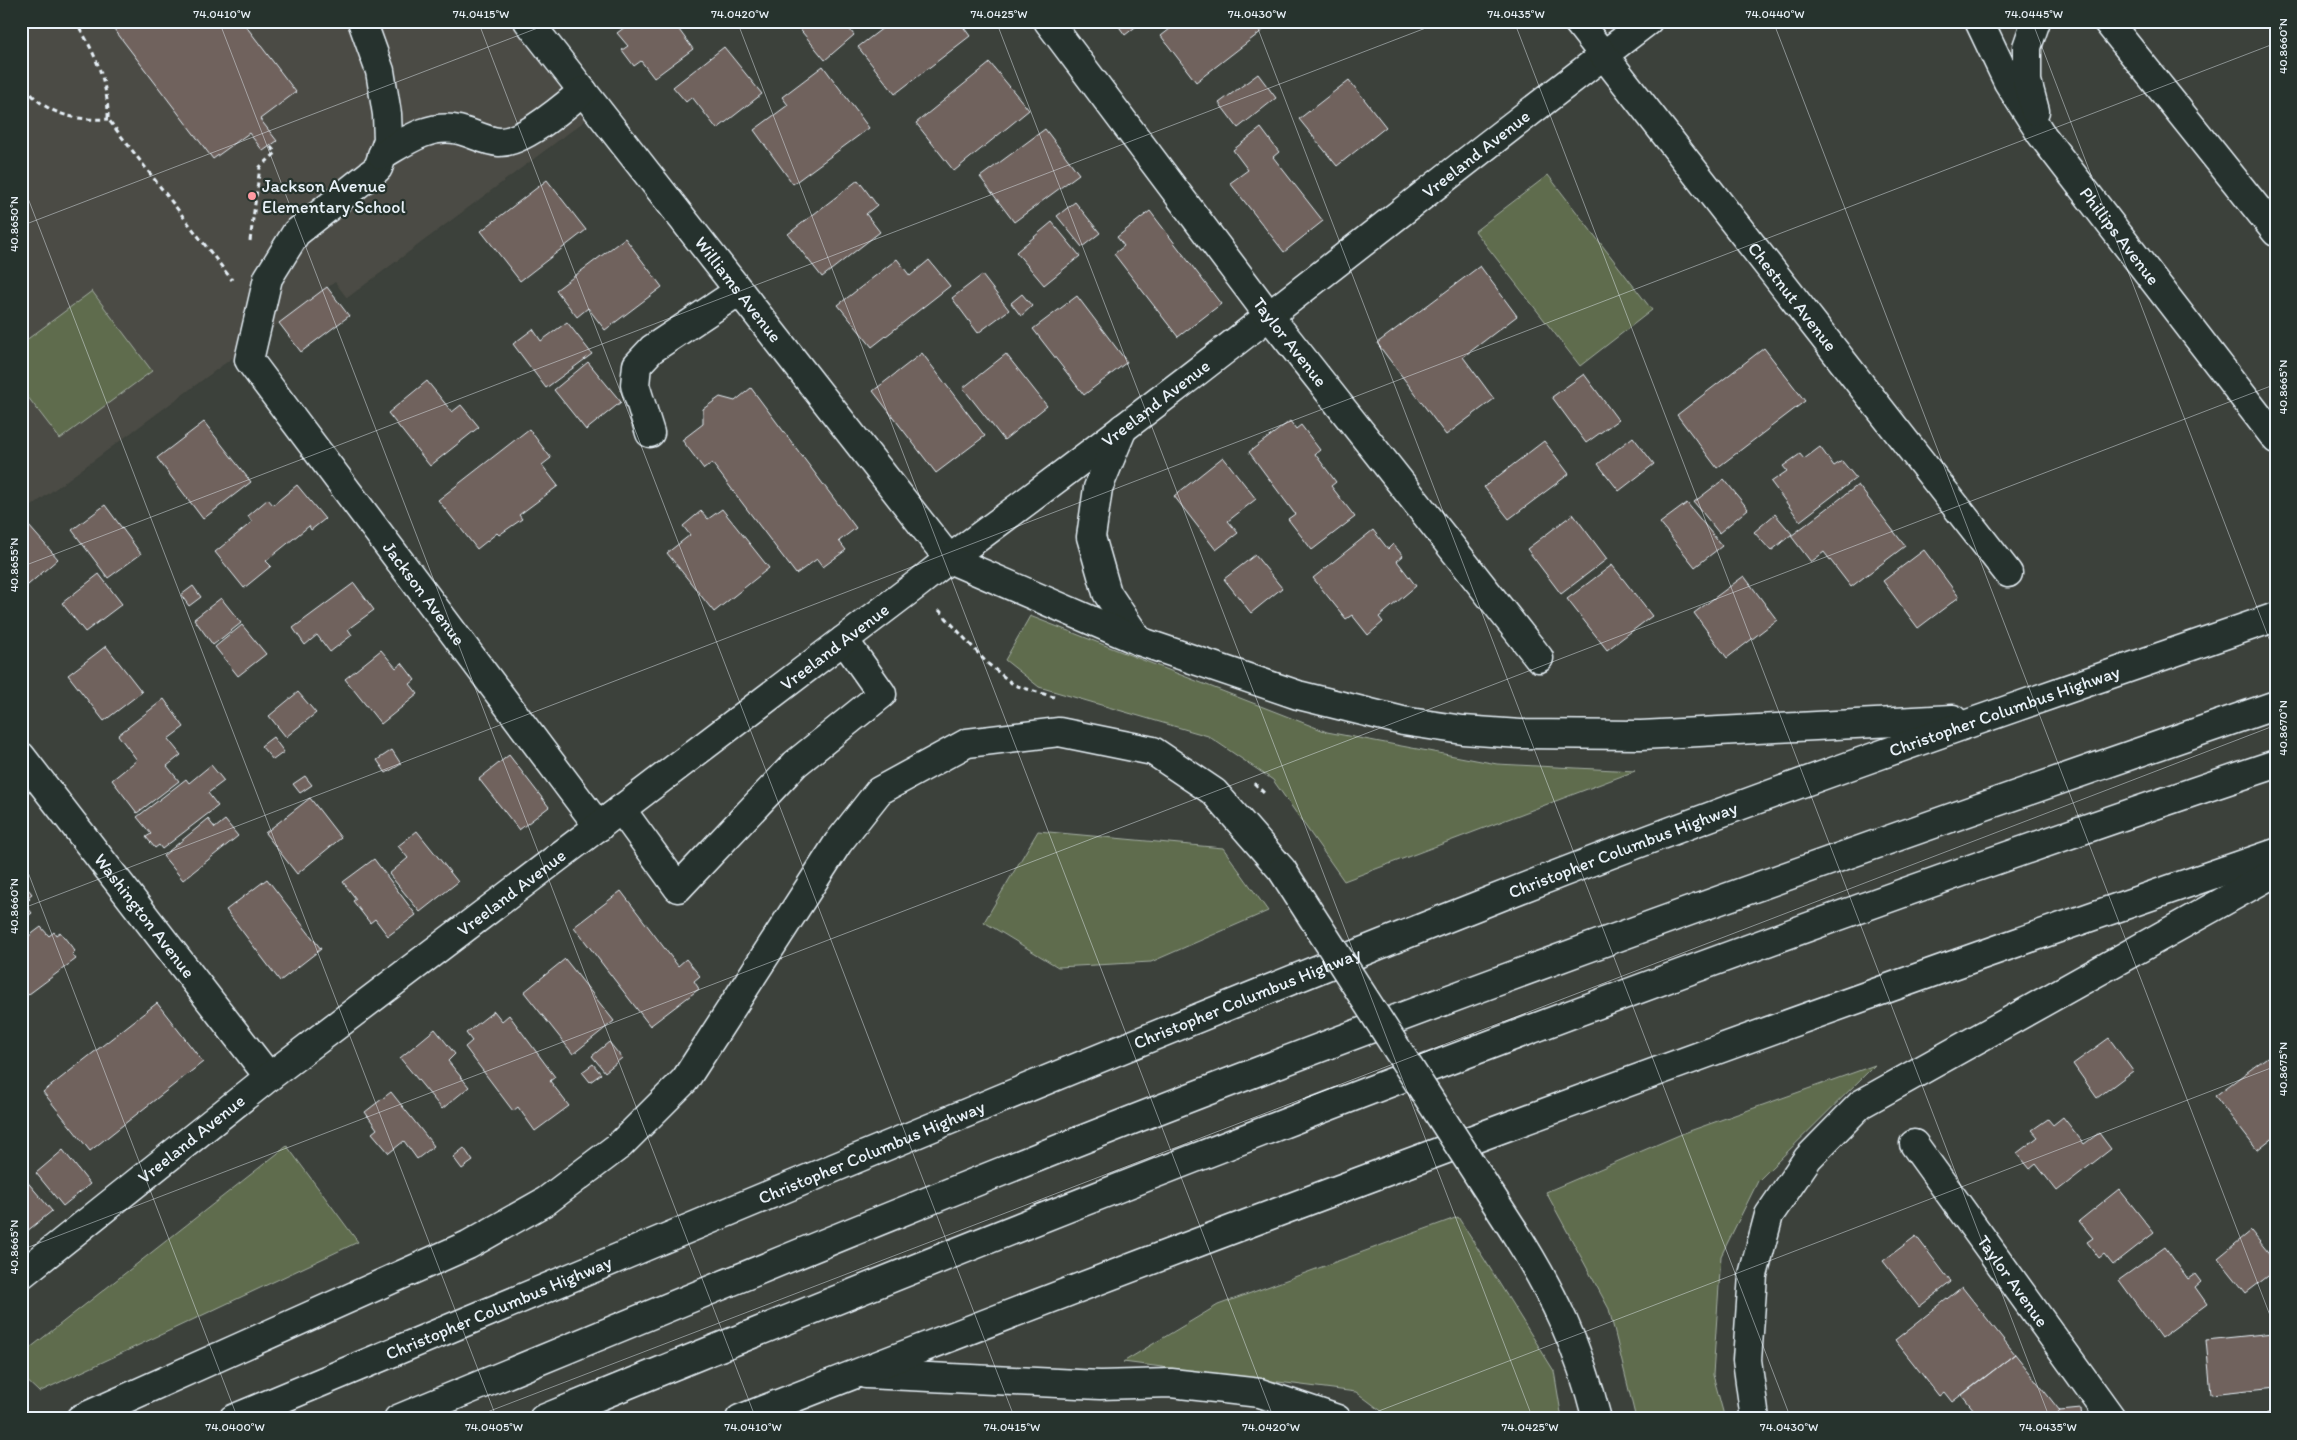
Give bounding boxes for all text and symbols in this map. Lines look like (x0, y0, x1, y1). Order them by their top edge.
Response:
text: 74.0410°W (193, 7, 251, 21)
text: 74.0415°W (453, 7, 509, 21)
text: 74.0420°W (711, 7, 769, 21)
text: 74.0425°W (970, 7, 1028, 21)
text: 74.0430°W (1228, 7, 1286, 21)
text: 74.0435°W (1487, 7, 1545, 21)
text: 74.0440°W (1745, 7, 1805, 21)
text: 74.0445°W (2005, 7, 2063, 21)
text: 40.8660°N (2276, 18, 2290, 74)
street label: Vreeland Avenue (1418, 105, 1535, 203)
place label: Jackson Avenue Elementary School (262, 175, 406, 218)
street label: Phillips Avenue (2075, 183, 2164, 290)
marker: Jackson Avenue Elementary School (246, 190, 258, 202)
text: 40.8650°N (7, 196, 21, 252)
street label: Williams Avenue (690, 232, 786, 347)
street label: Chestnut Avenue (1743, 238, 1842, 356)
street label: Taylor Avenue (1248, 293, 1332, 391)
street label: Vreeland Avenue (1097, 355, 1214, 452)
text: 40.8665°N (2276, 360, 2290, 414)
street label: Jackson Avenue (378, 537, 470, 650)
text: 40.8655°N (7, 538, 21, 592)
street label: Vreeland Avenue (776, 598, 893, 695)
street label: Christopher Columbus Highway (1886, 660, 2123, 762)
text: 40.8670°N (2276, 700, 2290, 756)
street label: Christopher Columbus Highway (1505, 796, 1741, 903)
street label: Vreeland Avenue (453, 844, 570, 941)
street label: Washington Avenue (89, 849, 200, 983)
text: 40.8660°N (7, 878, 21, 934)
street label: Christopher Columbus Highway (1130, 942, 1364, 1054)
text: 40.8675°N (2276, 1042, 2290, 1096)
street label: Vreeland Avenue (133, 1090, 249, 1188)
street label: Christopher Columbus Highway (755, 1095, 988, 1209)
text: 40.8665°N (7, 1220, 21, 1274)
street label: Taylor Avenue (1972, 1231, 2053, 1331)
street label: Christopher Columbus Highway (382, 1251, 615, 1365)
text: 74.0400°W (205, 1420, 265, 1434)
text: 74.0405°W (465, 1420, 523, 1434)
text: 74.0410°W (724, 1420, 782, 1434)
text: 74.0415°W (984, 1420, 1040, 1434)
text: 74.0420°W (1242, 1420, 1300, 1434)
text: 74.0425°W (1501, 1420, 1559, 1434)
text: 74.0430°W (1760, 1420, 1818, 1434)
text: 74.0435°W (2019, 1420, 2077, 1434)

